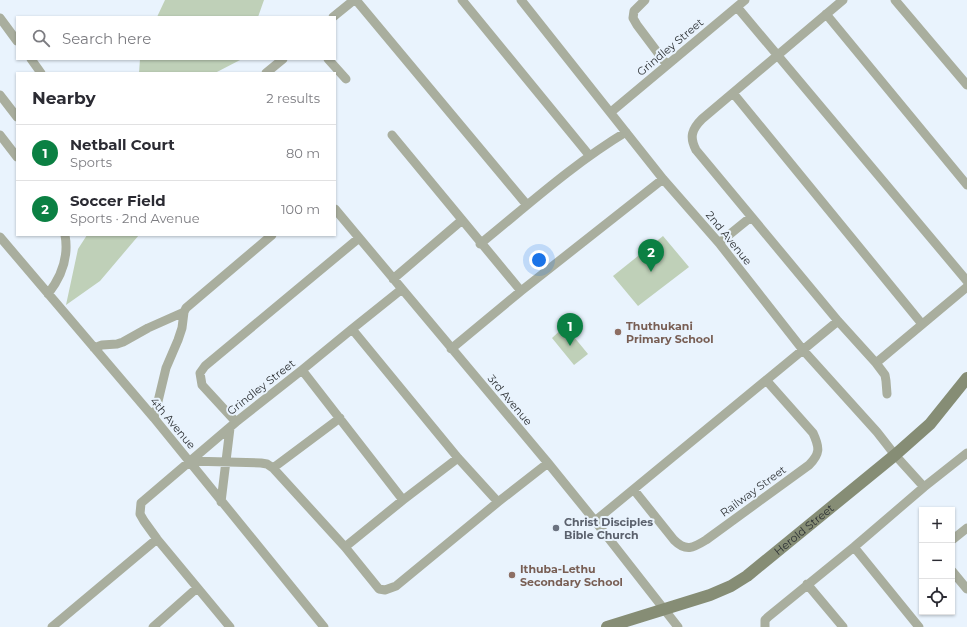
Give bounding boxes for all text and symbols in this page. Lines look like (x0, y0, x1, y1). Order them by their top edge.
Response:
street label: Grindley Street (634, 15, 706, 79)
search box (16, 16, 336, 60)
icon: search (30, 27, 52, 49)
text: Search here (62, 29, 151, 48)
text: Nearby (32, 88, 96, 108)
text: 2 results (266, 90, 320, 106)
text: Netball Court (70, 135, 175, 154)
text: 1 (42, 145, 48, 161)
text: 80 m (286, 145, 320, 161)
text: Sports (70, 154, 112, 170)
text: Soccer Field (70, 191, 166, 210)
text: 2 (41, 201, 49, 217)
text: 100 m (281, 201, 320, 217)
street label: 2nd Avenue (703, 208, 755, 268)
text: Sports · 2nd Avenue (70, 210, 200, 226)
pin: 2 (638, 239, 664, 272)
your location (529, 250, 549, 270)
pin: 1 (557, 313, 583, 346)
place label: Thuthukani Primary School (626, 319, 714, 346)
marker: Thuthukani Primary School (613, 327, 623, 337)
street label: Grindley Street (224, 356, 298, 418)
street label: 3rd Avenue (485, 372, 536, 429)
street label: 4th Avenue (147, 394, 199, 452)
street label: Railway Street (717, 462, 789, 520)
street label: Herold Street (771, 501, 837, 558)
map controls (919, 507, 955, 615)
button: + (919, 507, 955, 543)
place label: Christ Disciples Bible Church (564, 515, 653, 542)
marker: Christ Disciples Bible Church (551, 523, 561, 533)
button: − (919, 543, 955, 579)
place label: Ithuba-Lethu Secondary School (520, 562, 623, 589)
marker: Ithuba-Lethu Secondary School (507, 570, 517, 580)
button: locate (919, 579, 955, 615)

